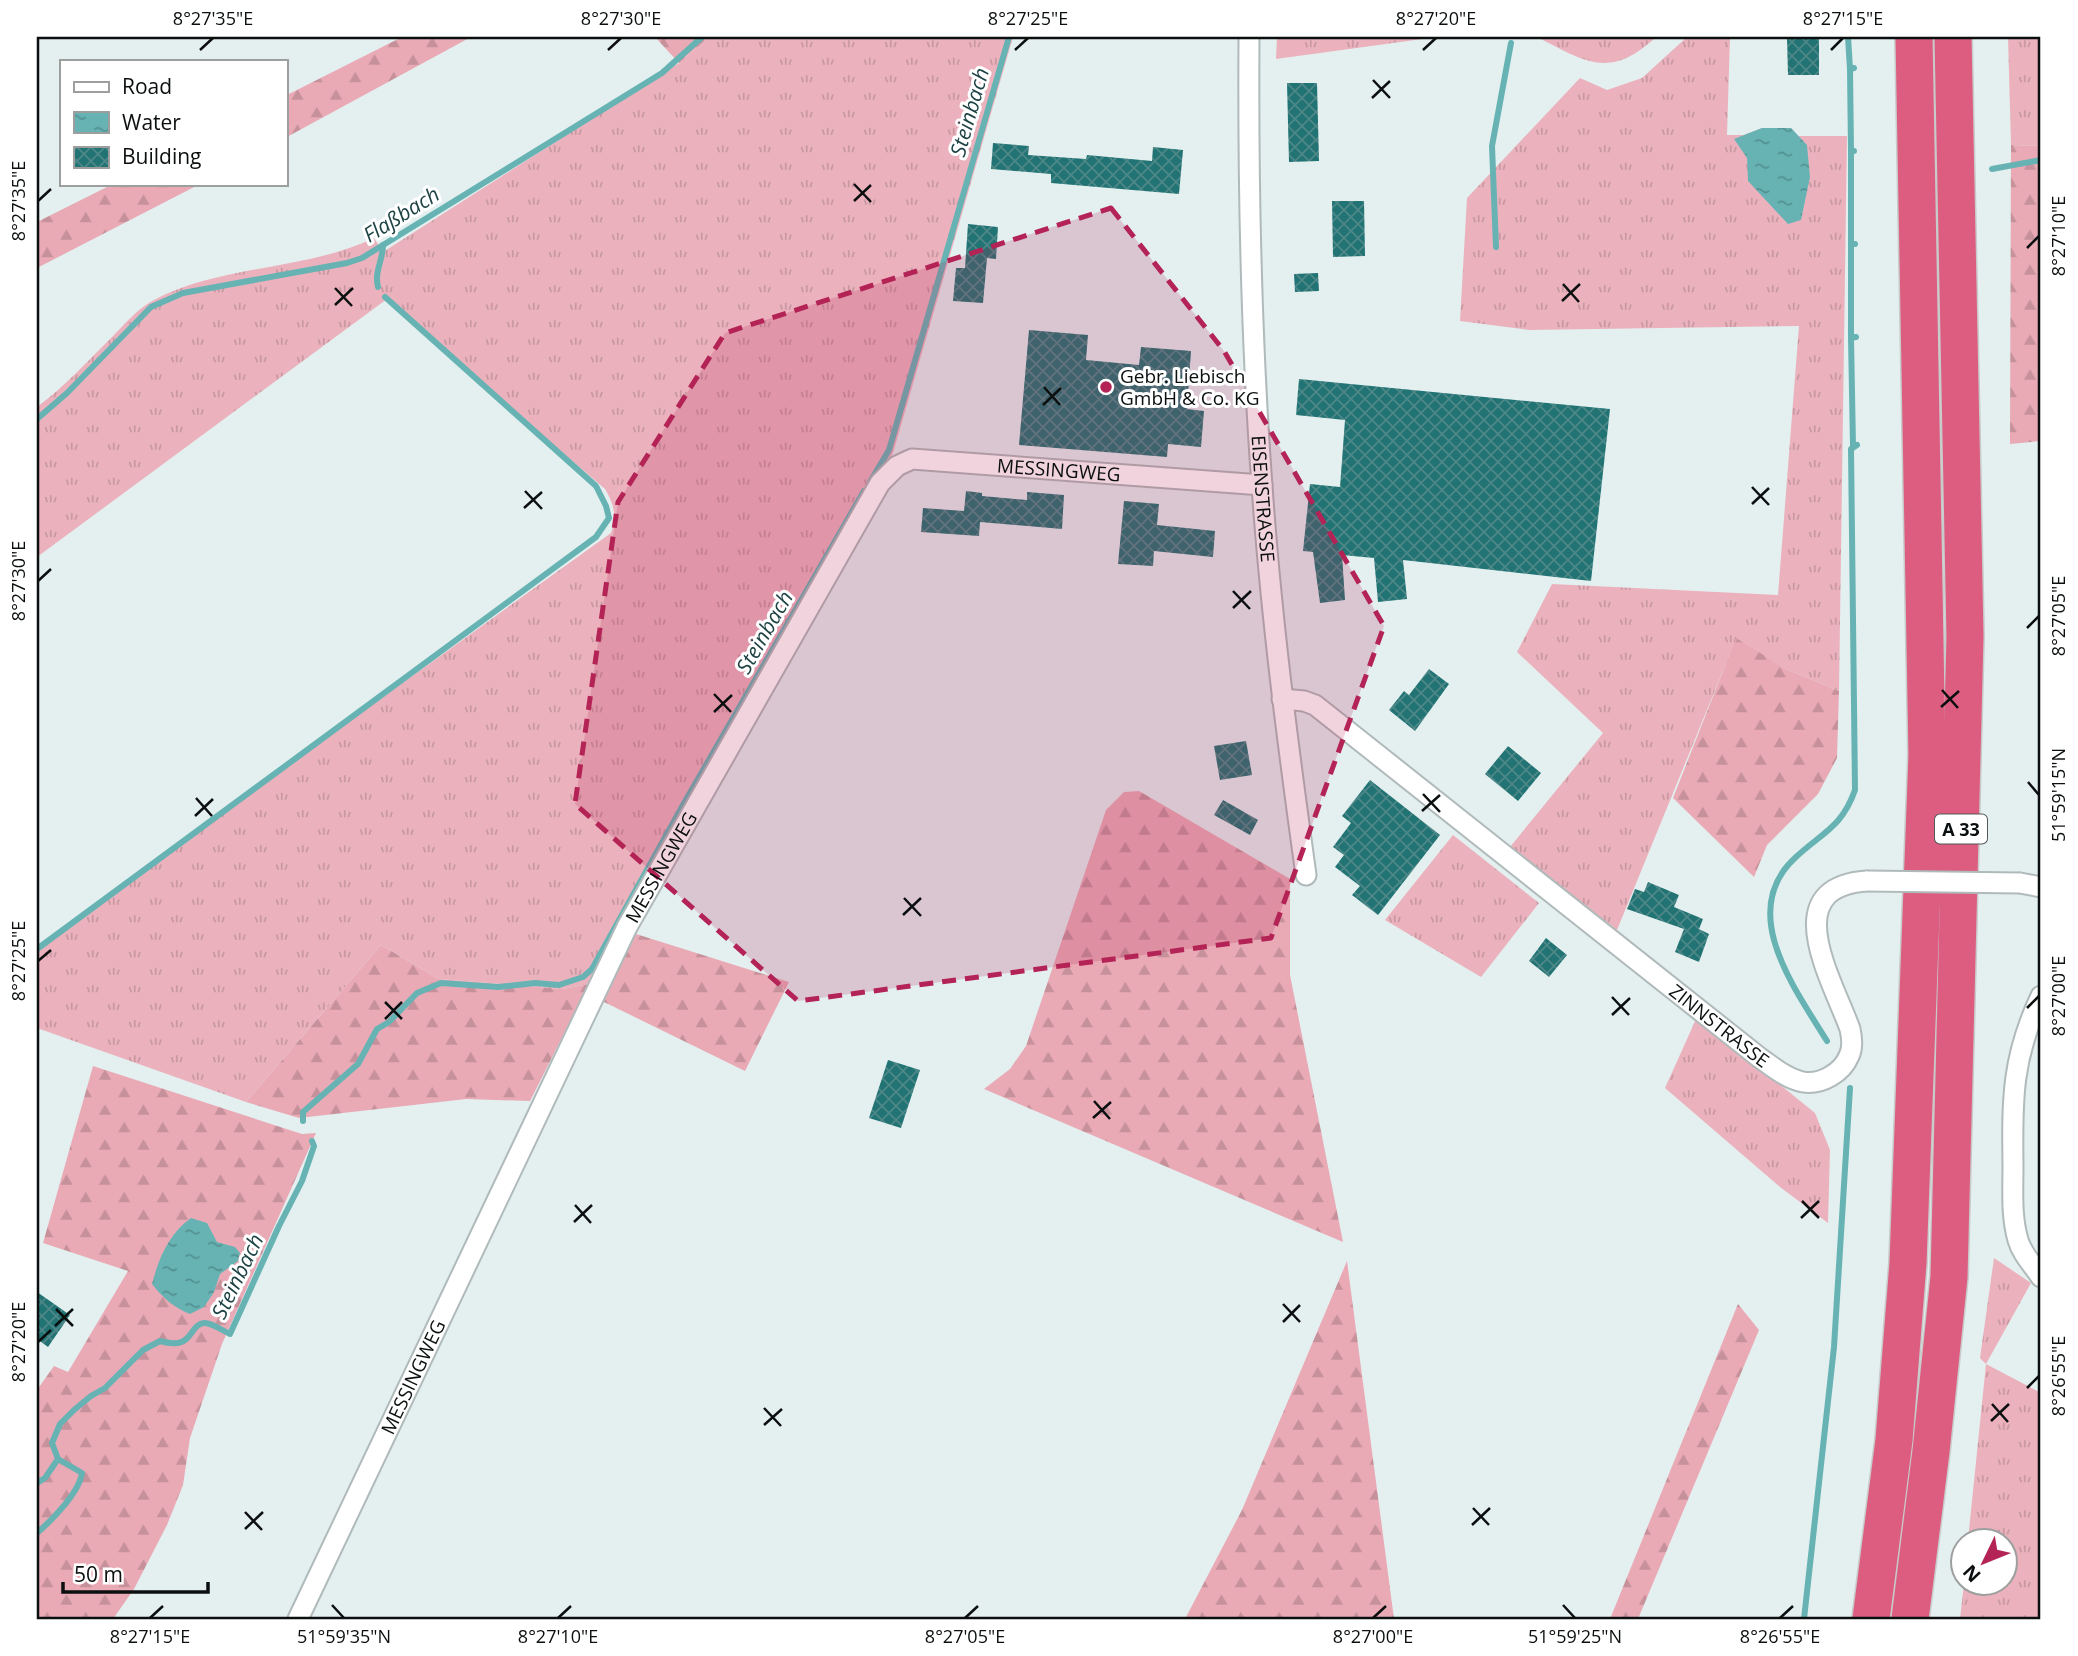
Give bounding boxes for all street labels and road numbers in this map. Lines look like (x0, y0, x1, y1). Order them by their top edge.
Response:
street label: EISENSTRASSE (1246, 434, 1281, 563)
street label: MESSINGWEG (996, 452, 1121, 487)
street label: MESSINGWEG (619, 807, 703, 928)
road number: A 33 (1935, 814, 1987, 844)
street label: ZINNSTRASSE (1664, 978, 1774, 1074)
street label: MESSINGWEG (375, 1315, 451, 1438)

